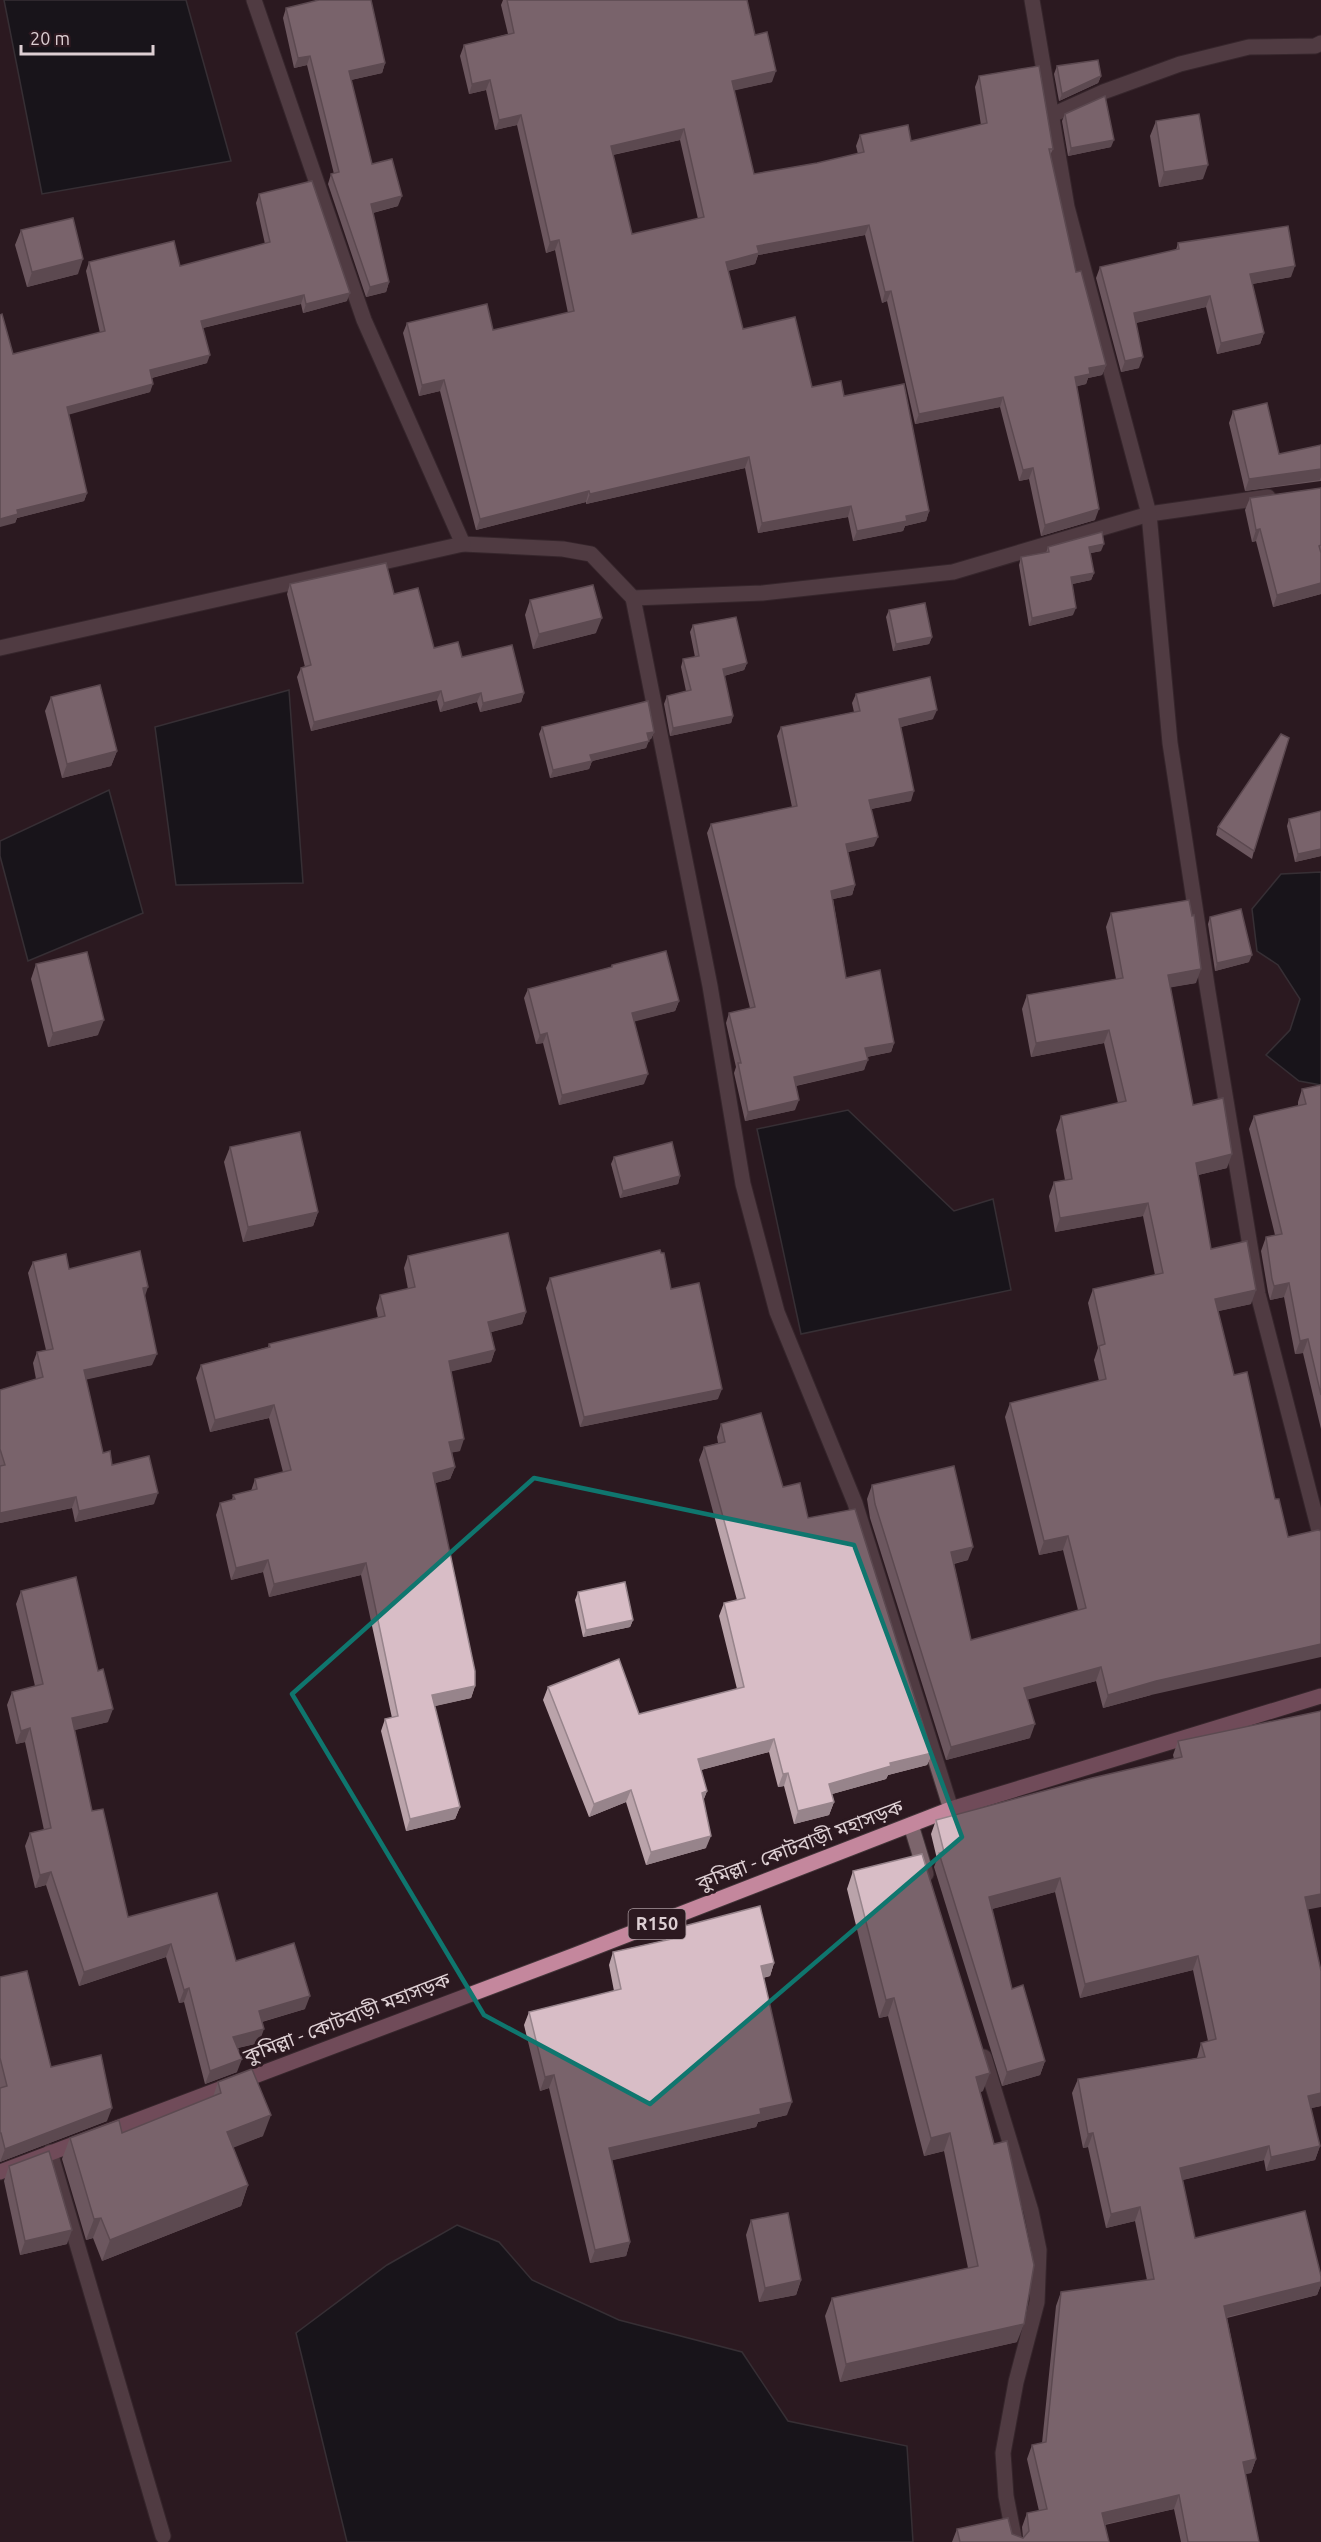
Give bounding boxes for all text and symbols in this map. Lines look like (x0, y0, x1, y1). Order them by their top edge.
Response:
scale bar (21, 18, 153, 56)
text: 20 m (30, 28, 70, 48)
street label: কুমিল্লা - কোটবাড়ী মহাসড়ক (692, 1794, 907, 1896)
road number: R150 (628, 1909, 686, 1939)
street label: কুমিল্লা - কোটবাড়ী মহাসড়ক (239, 1967, 454, 2069)

